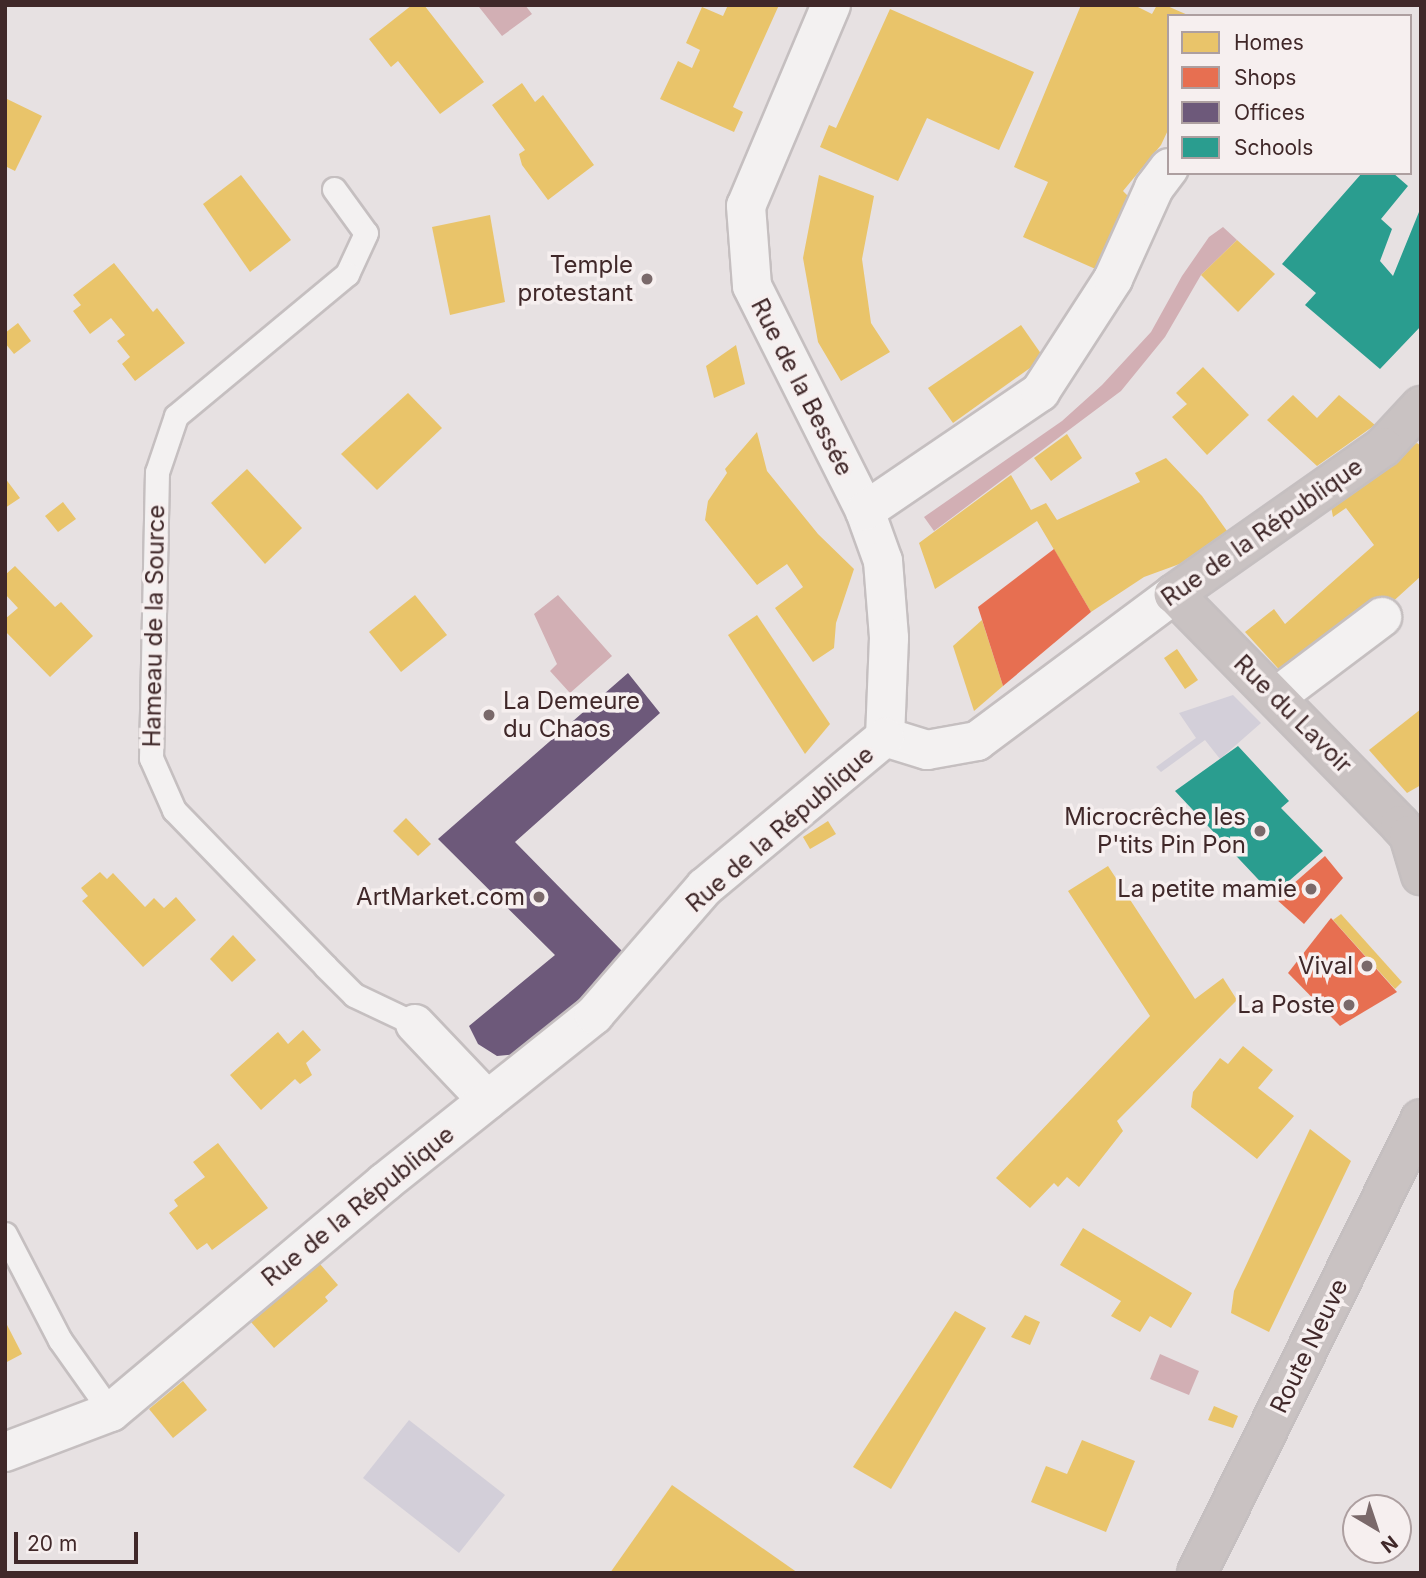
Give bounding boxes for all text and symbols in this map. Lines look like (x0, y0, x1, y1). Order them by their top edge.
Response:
legend (1167, 14, 1412, 175)
text: Homes (1234, 30, 1304, 55)
text: Shops (1234, 65, 1296, 90)
text: Offices (1234, 100, 1305, 125)
text: Schools (1234, 135, 1313, 160)
place label: Temple protestant (518, 251, 633, 307)
marker: Temple protestant (639, 271, 655, 287)
street label: Rue de la Bessée (745, 294, 859, 480)
street label: Rue de la République (1156, 452, 1368, 612)
street label: Hameau de la Source (137, 504, 171, 748)
street label: Rue du Lavoir (1228, 649, 1358, 779)
place label: La Demeure du Chaos (503, 687, 640, 743)
marker: La Demeure du Chaos (481, 707, 497, 723)
street label: Rue de la République (680, 740, 880, 918)
place label: Microcrêche les P'tits Pin Pon (1064, 803, 1246, 859)
marker: Microcrêche les P'tits Pin Pon (1252, 823, 1268, 839)
place label: La petite mamie (1117, 875, 1297, 903)
marker: La petite mamie (1303, 881, 1319, 897)
place label: ArtMarket.com (356, 883, 525, 911)
marker: ArtMarket.com (531, 889, 547, 905)
place label: Vival (1298, 952, 1353, 980)
marker: Vival (1359, 958, 1375, 974)
place label: La Poste (1237, 991, 1335, 1019)
marker: La Poste (1341, 997, 1357, 1013)
street label: Rue de la République (256, 1120, 460, 1292)
street label: Route Neuve (1264, 1274, 1354, 1418)
north arrow (1342, 1494, 1412, 1564)
scale bar (18, 1518, 142, 1562)
text: 20 m (27, 1531, 77, 1556)
text: N (1376, 1531, 1402, 1558)

